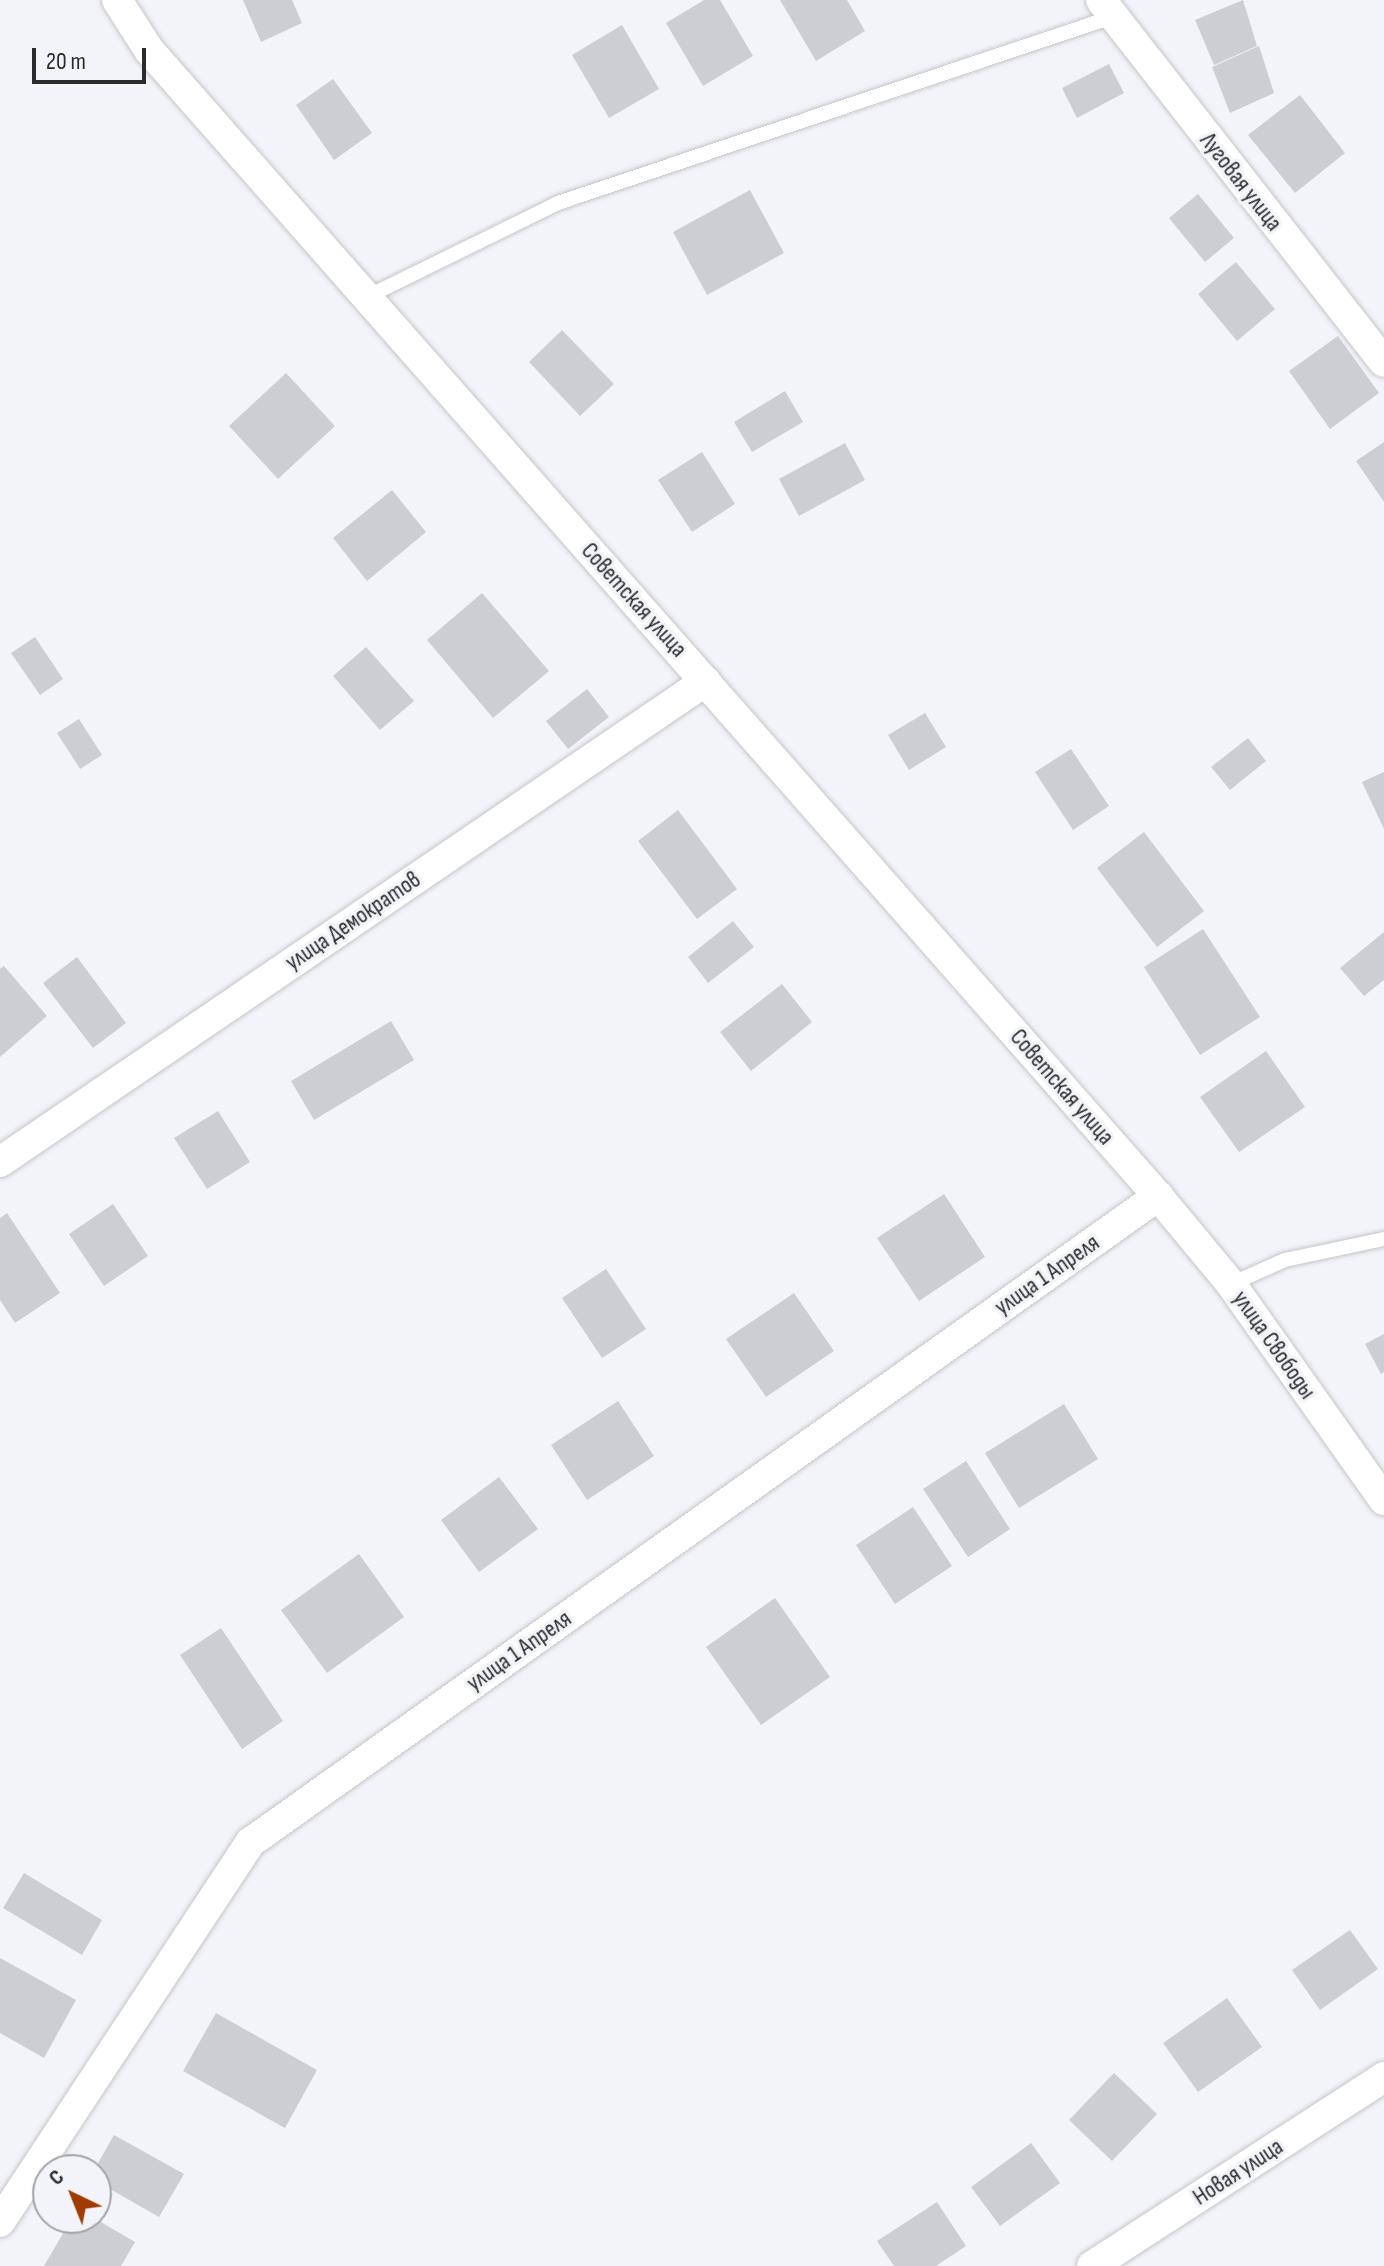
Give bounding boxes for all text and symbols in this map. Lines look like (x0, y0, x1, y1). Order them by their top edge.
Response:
scale bar (36, 32, 150, 82)
text: 20 m (46, 47, 86, 76)
street label: Луговая улица (1194, 127, 1288, 237)
street label: Советская улица (575, 537, 693, 663)
street label: улица Демократов (280, 865, 426, 977)
street label: Советская улица (1004, 1023, 1120, 1151)
street label: улица 1 Апреля (989, 1228, 1105, 1322)
street label: улица Свободы (1226, 1285, 1322, 1405)
street label: улица 1 Апреля (461, 1604, 577, 1698)
street label: Новая улица (1188, 2132, 1288, 2212)
north arrow (32, 2154, 112, 2234)
text: С (43, 2164, 70, 2191)

